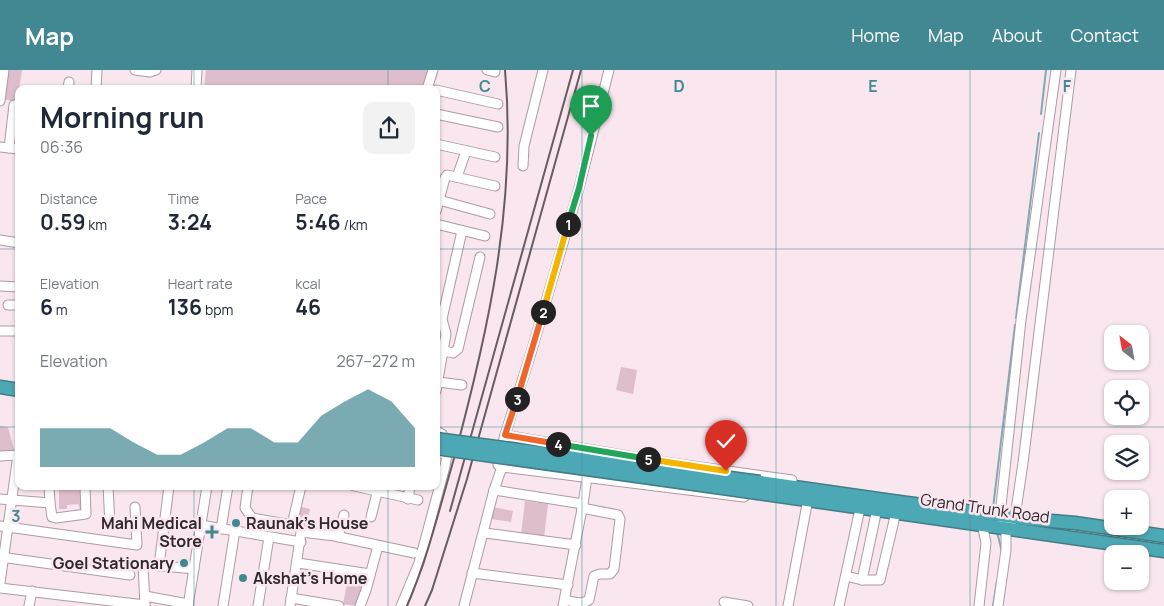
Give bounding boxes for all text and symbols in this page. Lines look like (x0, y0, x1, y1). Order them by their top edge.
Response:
text: Map (25, 19, 74, 52)
text: Home (851, 23, 900, 47)
text: Map (928, 23, 964, 47)
text: About (992, 23, 1042, 47)
text: Contact (1070, 23, 1139, 47)
text: C (479, 75, 491, 97)
text: D (673, 75, 685, 97)
text: E (868, 75, 878, 97)
text: F (1063, 75, 1072, 97)
pin (570, 85, 612, 136)
icon: arrive (577, 92, 605, 120)
text: Morning run (40, 98, 204, 136)
button: share (363, 102, 415, 154)
text: 06:36 (40, 136, 83, 158)
text: Distance (40, 189, 97, 208)
text: Time (168, 189, 199, 208)
text: Pace (295, 189, 327, 208)
text: 0.59 (40, 208, 86, 236)
text: 3:24 (168, 208, 212, 236)
text: 5:46 (295, 208, 341, 236)
pin: 1 (556, 212, 580, 236)
text: km (86, 215, 107, 234)
text: /km (341, 215, 368, 234)
text: 1 (565, 215, 572, 234)
text: Elevation (40, 274, 99, 293)
text: Heart rate (168, 274, 233, 293)
text: kcal (295, 274, 321, 293)
text: 6 (40, 293, 53, 321)
text: 136 (168, 293, 202, 321)
text: 46 (295, 293, 321, 321)
text: m (53, 300, 68, 319)
text: bpm (202, 300, 233, 319)
pin: 2 (530, 300, 556, 324)
text: 2 (539, 303, 548, 322)
north arrow (1104, 325, 1149, 370)
map controls (1104, 325, 1149, 590)
text: Elevation (40, 350, 108, 372)
text: 267–272 m (336, 350, 415, 372)
button: locate (1104, 380, 1149, 425)
pin: 3 (504, 386, 530, 412)
text: 3 (513, 390, 522, 409)
pin (705, 420, 747, 471)
icon: check (712, 427, 740, 455)
pin: 4 (546, 432, 570, 456)
text: 4 (554, 435, 563, 454)
button: layers (1104, 435, 1149, 480)
pin: 5 (636, 446, 660, 472)
text: 5 (644, 450, 653, 469)
street label: Grand Trunk Road (919, 488, 1051, 528)
button: + (1104, 490, 1149, 535)
text: 3 (11, 505, 21, 527)
place label: Mahi Medical Store (101, 512, 202, 552)
place label: Raunak's House (246, 512, 369, 534)
marker: Raunak's House (230, 517, 242, 529)
marker: Mahi Medical Store (206, 526, 218, 538)
button: − (1104, 545, 1149, 590)
place label: Goel Stationary (53, 552, 174, 574)
marker: Goel Stationary (178, 557, 190, 569)
place label: Akshat's Home (253, 567, 368, 589)
marker: Akshat's Home (237, 572, 249, 584)

